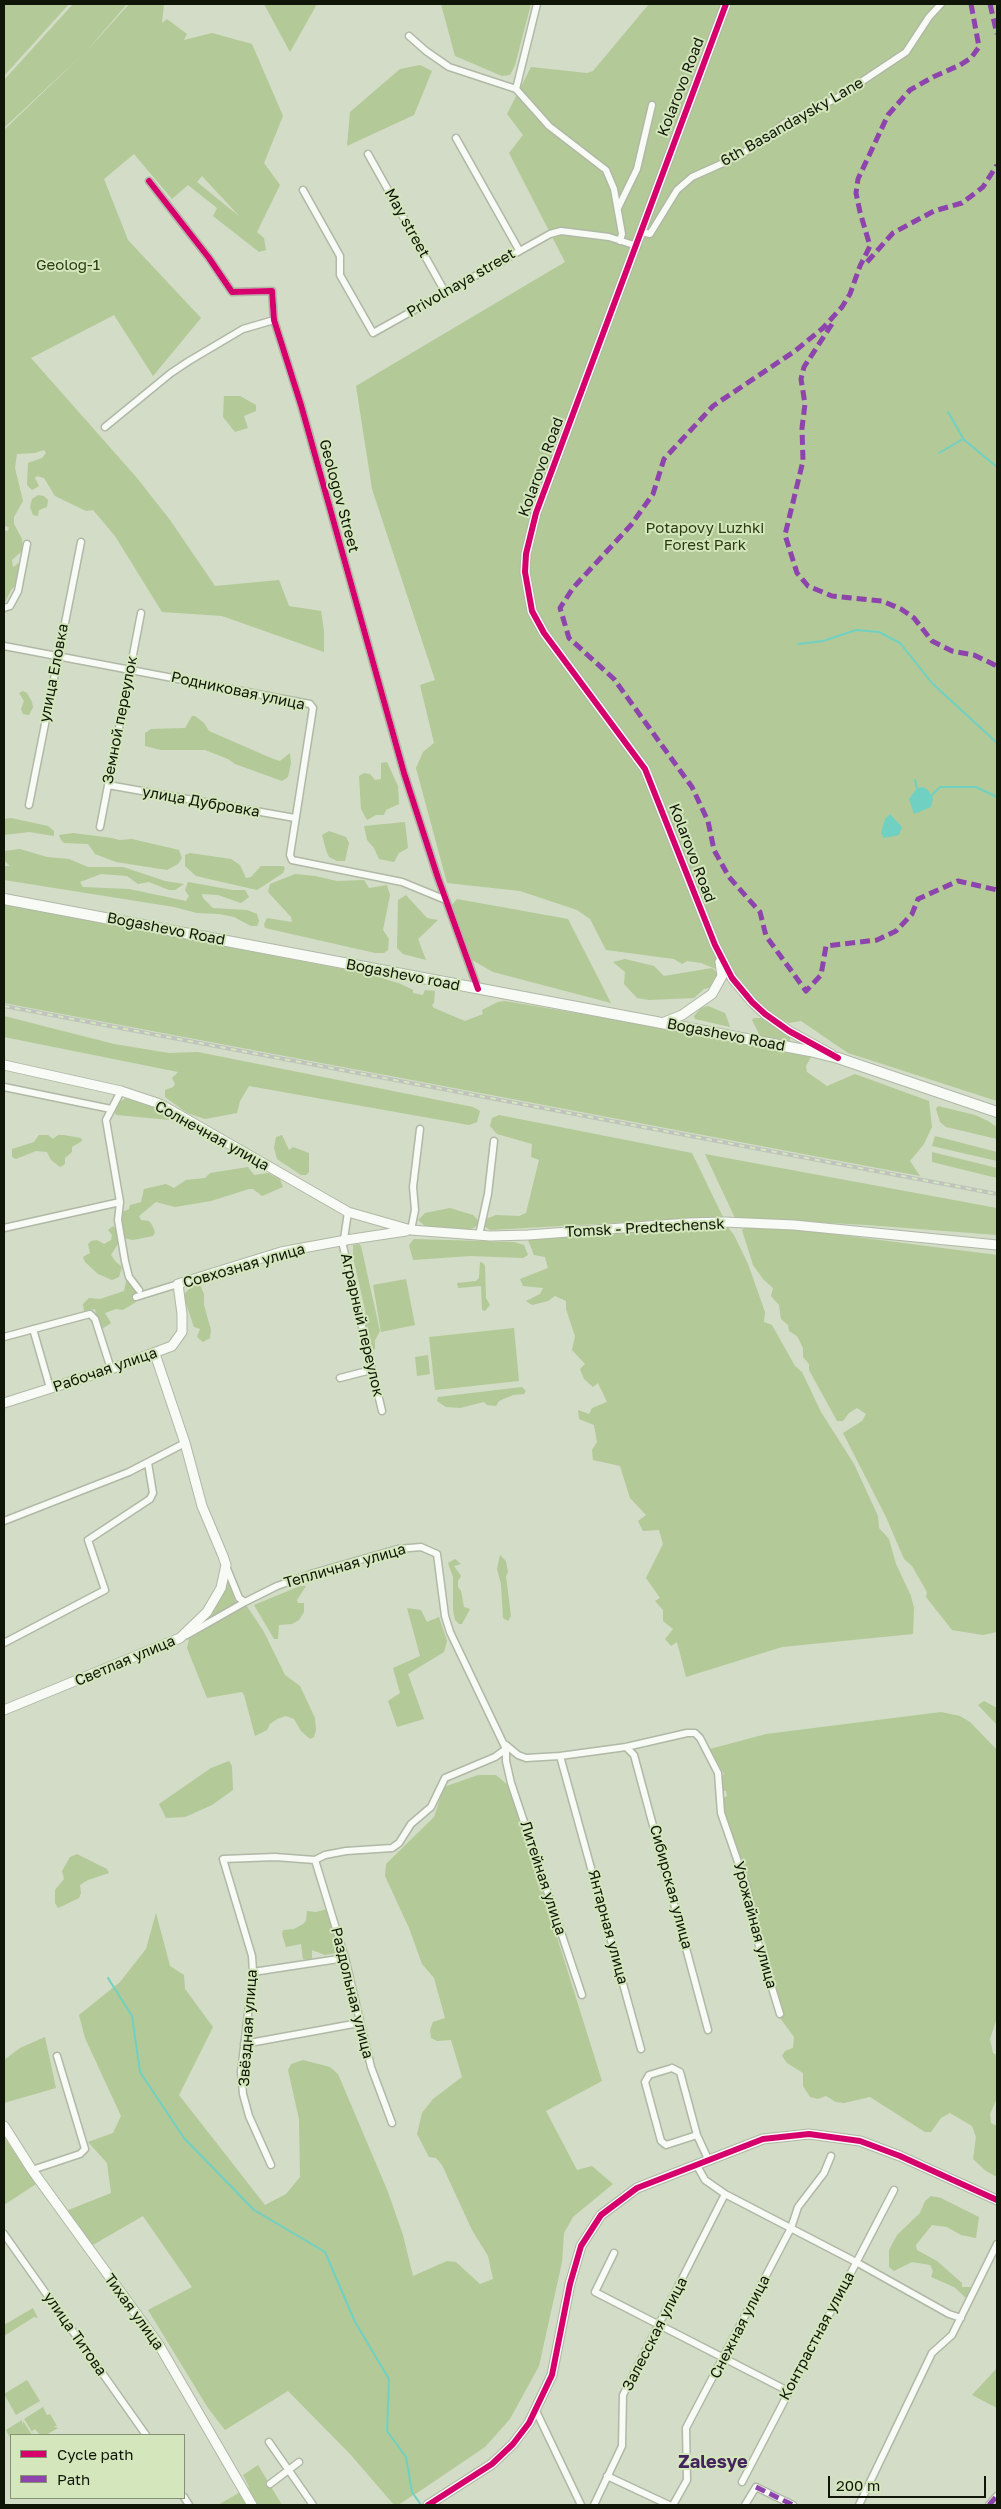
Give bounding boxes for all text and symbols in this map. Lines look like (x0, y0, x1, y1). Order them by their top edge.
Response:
street label: Kolarovo Road (654, 35, 708, 139)
street label: 6th Basandaysky Lane (717, 74, 867, 170)
street label: May street (381, 185, 433, 261)
street label: Privolnaya street (404, 245, 518, 321)
park label: Geolog-1 (36, 256, 100, 274)
street label: Kolarovo Road (515, 415, 567, 519)
street label: Geologov Street (315, 437, 363, 555)
park label: Potapovy Luzhki Forest Park (646, 519, 764, 554)
street label: улица Еловка (36, 622, 72, 724)
street label: Земной переулок (99, 654, 141, 786)
street label: Родниковая улица (169, 668, 307, 714)
street label: улица Дубровка (141, 783, 261, 821)
street label: Kolarovo Road (665, 801, 719, 905)
street label: Bogashevo Road (105, 909, 227, 949)
street label: Bogashevo road (345, 955, 461, 995)
street label: Bogashevo Road (665, 1015, 787, 1055)
street label: Солнечная улица (152, 1097, 272, 1175)
street label: Tomsk - Predtechensk (565, 1215, 725, 1241)
street label: Совхозная улица (181, 1240, 307, 1292)
street label: Аграрный переулок (337, 1252, 387, 1398)
street label: Рабочая улица (50, 1344, 160, 1396)
street label: Тепличная улица (282, 1540, 408, 1592)
street label: Светлая улица (72, 1632, 178, 1690)
street label: Литейная улица (516, 1819, 570, 1937)
street label: Сибирская улица (646, 1823, 696, 1951)
street label: Урожайная улица (729, 1860, 781, 1990)
street label: Янтарная улица (584, 1868, 632, 1986)
street label: Раздольная улица (327, 1926, 377, 2060)
street label: Звёздная улица (235, 1969, 261, 2087)
street label: Контрастная улица (776, 2269, 858, 2403)
street label: Тихая улица (100, 2270, 168, 2354)
street label: Снежная улица (706, 2272, 774, 2382)
street label: Залесская улица (619, 2274, 691, 2394)
street label: улица Титова (40, 2289, 110, 2379)
legend (10, 2434, 185, 2499)
text: Cycle path (57, 2445, 133, 2463)
district label: Zalesye (678, 2451, 748, 2473)
scale bar (831, 2466, 988, 2498)
text: Path (57, 2470, 90, 2488)
text: 200 m (836, 2476, 880, 2494)

